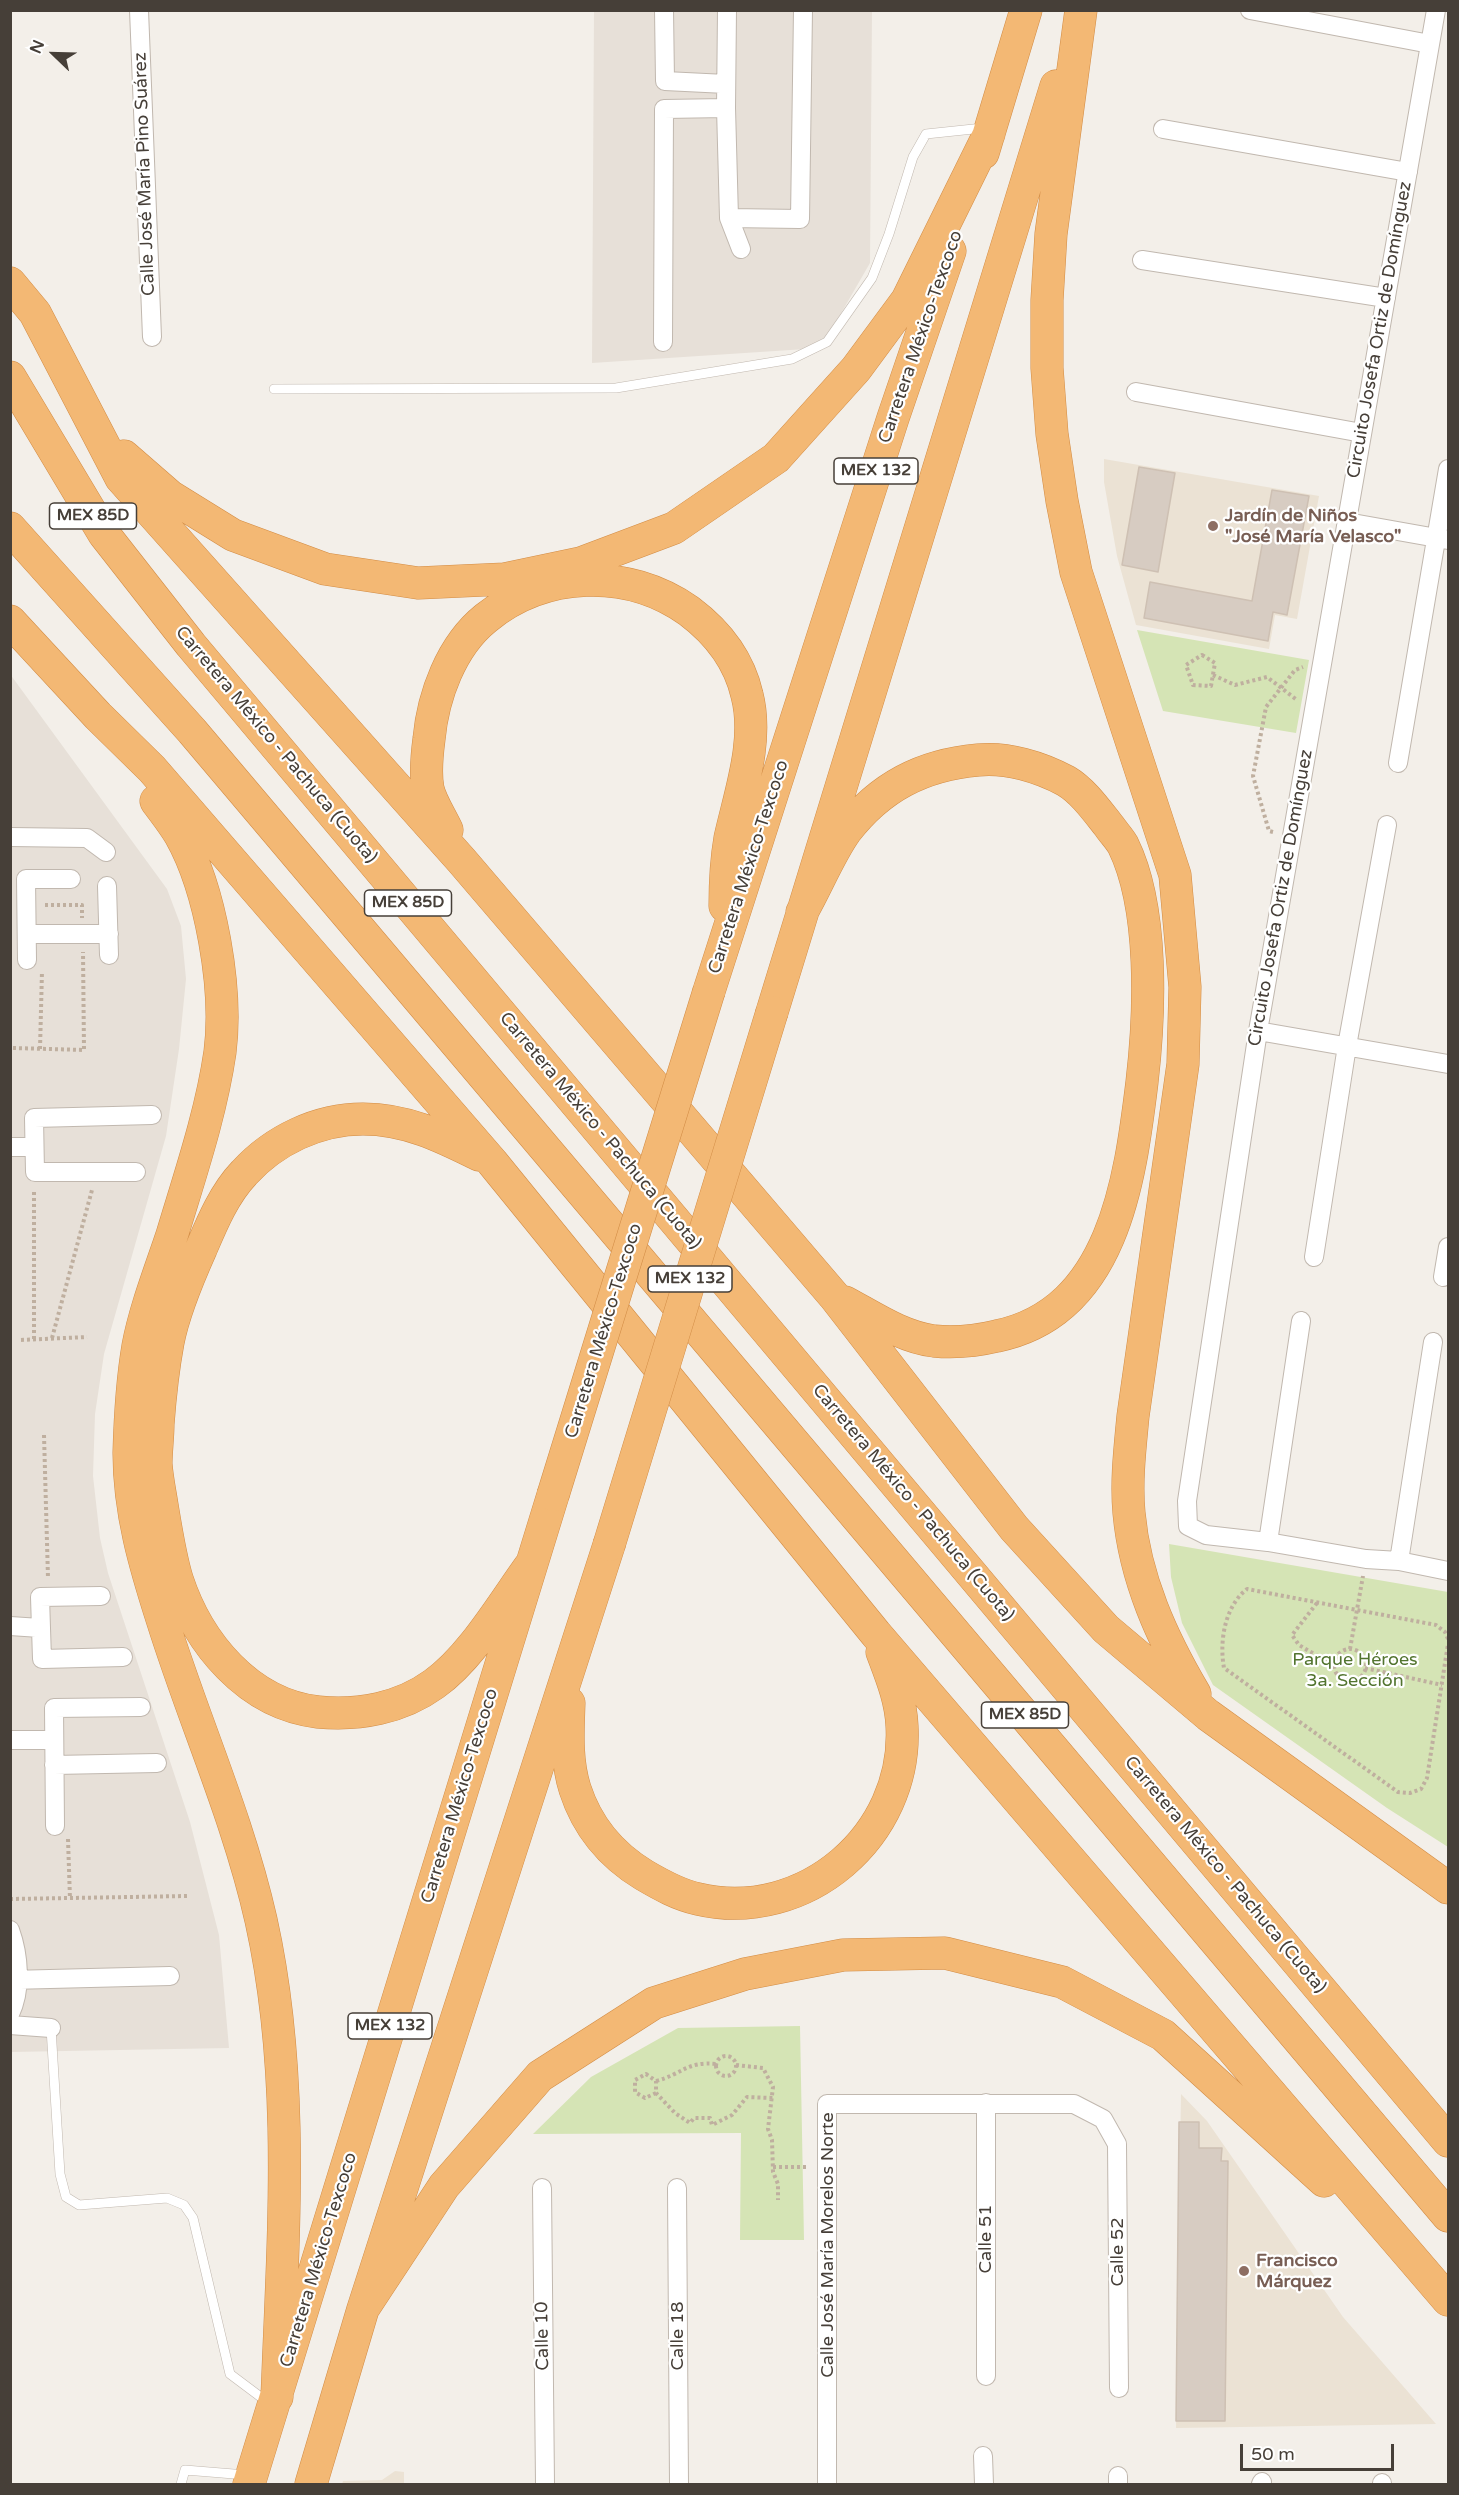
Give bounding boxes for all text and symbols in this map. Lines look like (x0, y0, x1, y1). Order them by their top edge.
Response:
north arrow (24, 24, 84, 84)
text: N (26, 37, 49, 57)
street label: Calle José María Pino Suárez (130, 52, 160, 296)
street label: Circuito Josefa Ortiz de Domínguez (1343, 180, 1417, 480)
street label: Carretera México-Texcoco (874, 228, 968, 446)
road number: MEX 132 (834, 458, 918, 484)
road number: MEX 85D (50, 503, 136, 529)
place label: Jardín de Niños "José María Velasco" (1225, 505, 1401, 548)
marker: Jardín de Niños "José María Velasco" (1206, 519, 1220, 533)
street label: Carretera México - Pachuca (Cuota) (170, 622, 382, 868)
street label: Circuito Josefa Ortiz de Domínguez (1244, 748, 1318, 1048)
street label: Carretera México-Texcoco (704, 757, 794, 977)
road number: MEX 85D (364, 890, 452, 916)
street label: Carretera México - Pachuca (Cuota) (494, 1008, 706, 1254)
street label: Carretera México-Texcoco (561, 1221, 647, 1441)
road number: MEX 132 (648, 1266, 732, 1292)
street label: Carretera México - Pachuca (Cuota) (807, 1380, 1019, 1626)
park label: Parque Héroes 3a. Sección (1292, 1649, 1418, 1692)
street label: Carretera México-Texcoco (417, 1686, 503, 1906)
road number: MEX 85D (982, 1702, 1068, 1728)
street label: Carretera México - Pachuca (Cuota) (1119, 1752, 1331, 1998)
road number: MEX 132 (348, 2013, 432, 2039)
street label: Calle José María Morelos Norte (817, 2112, 839, 2378)
street label: Carretera México-Texcoco (276, 2150, 362, 2370)
street label: Calle 51 (975, 2204, 997, 2274)
street label: Calle 52 (1107, 2217, 1129, 2287)
place label: Francisco Márquez (1256, 2250, 1338, 2292)
marker: Francisco Márquez (1237, 2264, 1251, 2278)
street label: Calle 10 (532, 2301, 554, 2371)
street label: Calle 18 (667, 2301, 689, 2371)
scale bar (1243, 2432, 1398, 2470)
text: 50 m (1251, 2443, 1295, 2465)

